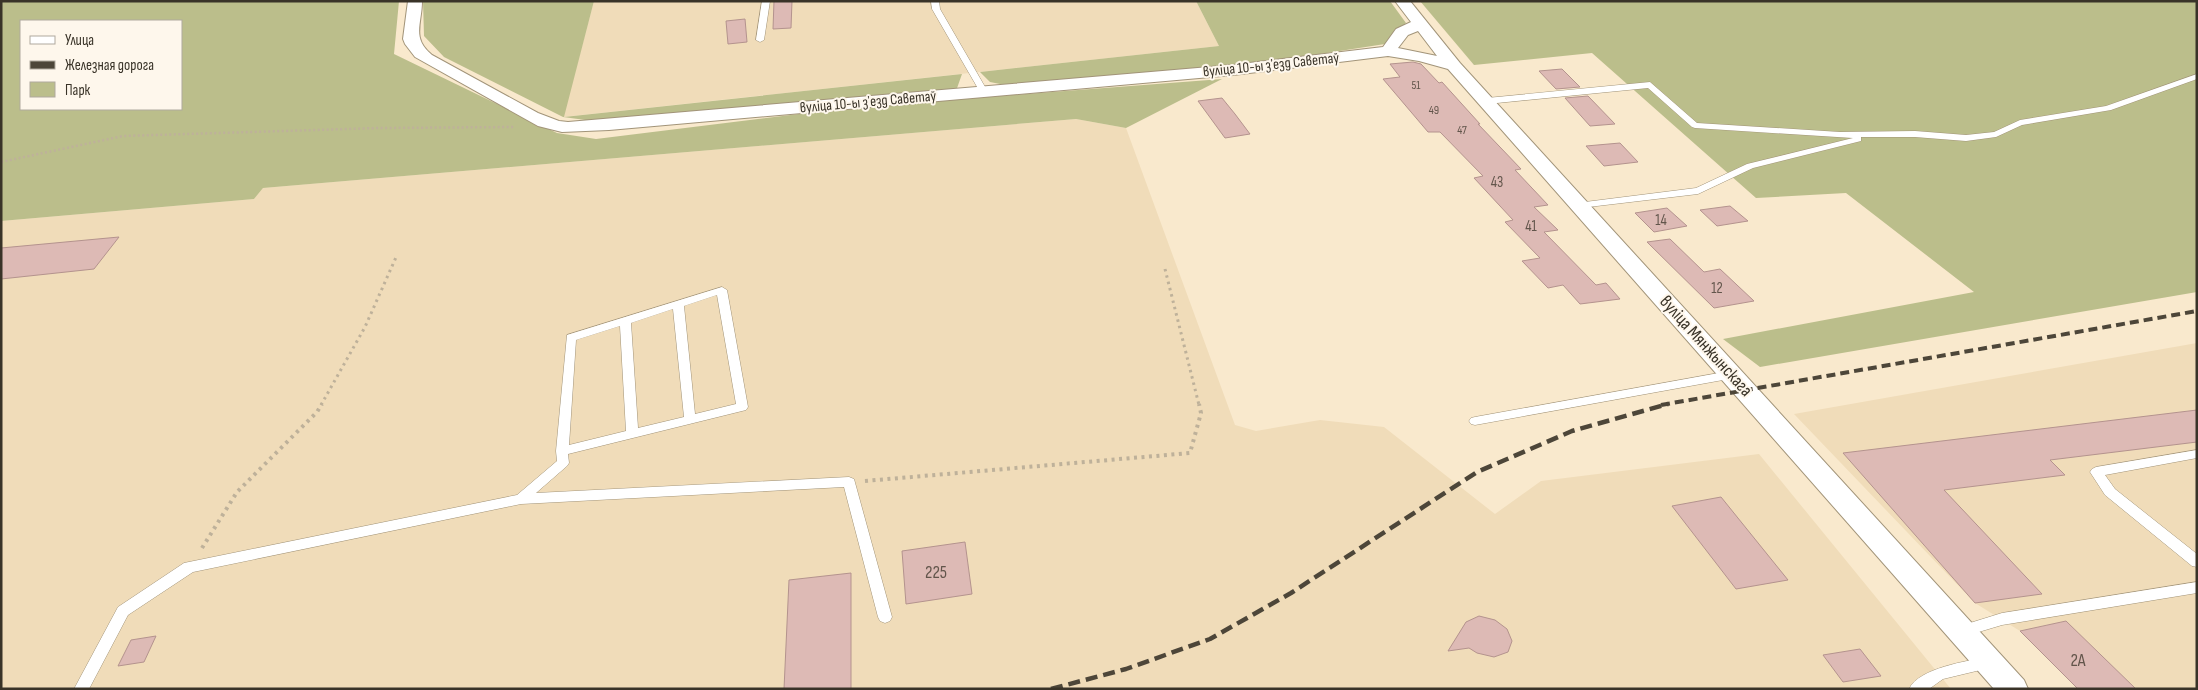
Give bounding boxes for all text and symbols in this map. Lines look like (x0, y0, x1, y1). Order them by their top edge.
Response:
legend (20, 20, 182, 110)
text: Улица (65, 31, 94, 50)
street label: вуліца 10-ы зʼезд Саветаў (1202, 48, 1340, 82)
text: Железная дорога (65, 56, 154, 75)
house number: 51 (1411, 78, 1421, 93)
text: Парк (65, 81, 91, 100)
street label: вуліца 10-ы зʼезд Саветаў (799, 87, 937, 117)
house number: 49 (1429, 103, 1439, 118)
house number: 47 (1457, 123, 1467, 138)
house number: 43 (1491, 173, 1503, 192)
house number: 14 (1655, 211, 1667, 230)
house number: 41 (1525, 217, 1538, 236)
house number: 12 (1711, 279, 1723, 298)
street label: вуліца Мянжынскага (1655, 291, 1757, 401)
house number: 225 (925, 562, 947, 583)
house number: 2А (2070, 650, 2086, 671)

